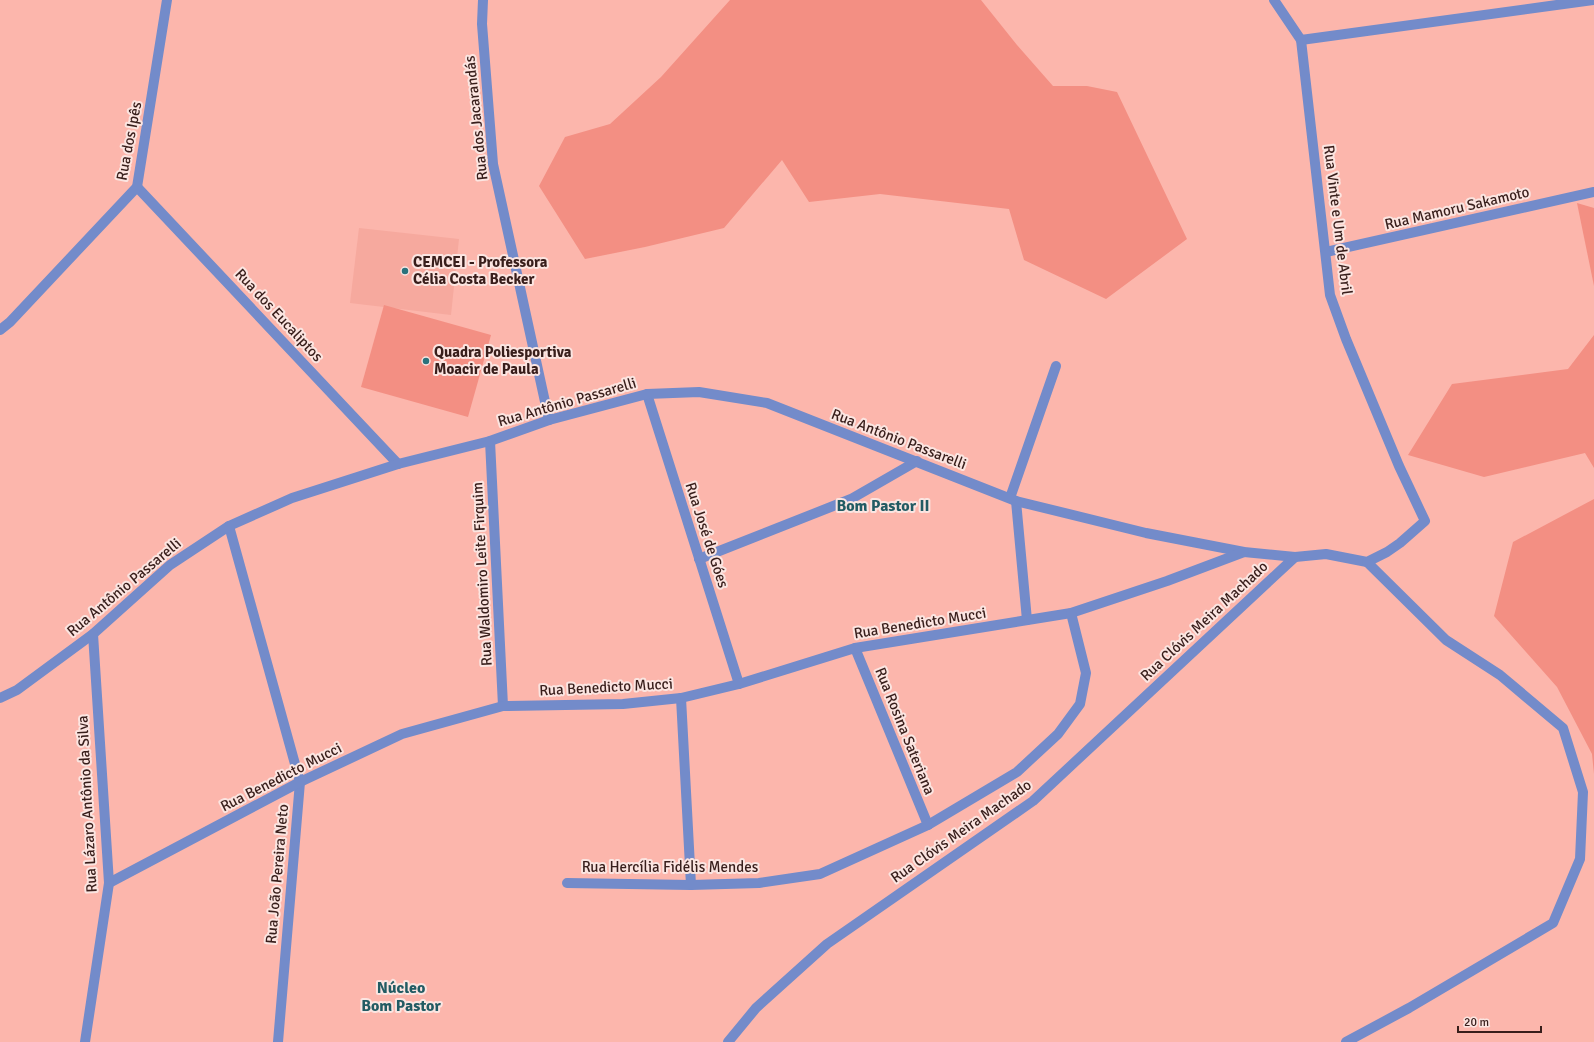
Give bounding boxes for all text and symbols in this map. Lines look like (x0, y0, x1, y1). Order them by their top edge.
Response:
street label: Rua dos Jacarandás (460, 54, 491, 181)
street label: Rua dos Ipês (113, 100, 146, 182)
street label: Rua Vinte e Um de Abril (1320, 144, 1356, 296)
street label: Rua Mamoru Sakamoto (1383, 183, 1531, 233)
place label: CEMCEI - Professora Célia Costa Becker (413, 253, 548, 288)
street label: Rua dos Eucaliptos (231, 265, 327, 365)
marker: CEMCEI - Professora Célia Costa Becker (400, 266, 410, 276)
place label: Quadra Poliesportiva Moacir de Paula (434, 343, 572, 378)
marker: Quadra Poliesportiva Moacir de Paula (421, 356, 431, 366)
street label: Rua Antônio Passarelli (496, 374, 638, 430)
street label: Rua Antônio Passarelli (829, 405, 969, 473)
street label: Rua José de Góes (681, 480, 733, 590)
street label: Rua Waldomiro Leite Firquim (468, 481, 496, 666)
district label: Bom Pastor II (836, 496, 930, 516)
street label: Rua Antônio Passarelli (63, 534, 185, 640)
street label: Rua Clóvis Meira Machado (1137, 557, 1272, 685)
street label: Rua Benedicto Mucci (852, 604, 988, 642)
street label: Rua Rosina Sateriana (871, 665, 939, 797)
street label: Rua Benedicto Mucci (539, 675, 673, 699)
street label: Rua Lázaro Antônio da Silva (73, 715, 101, 893)
street label: Rua Benedicto Mucci (217, 739, 345, 815)
street label: Rua Clóvis Meira Machado (887, 775, 1035, 886)
street label: Rua João Pereira Neto (262, 803, 292, 945)
street label: Rua Hercília Fidélis Mendes (582, 858, 759, 876)
district label: Núcleo Bom Pastor (361, 978, 441, 1016)
scale bar (1458, 1008, 1541, 1034)
text: 20 m (1464, 1015, 1489, 1030)

